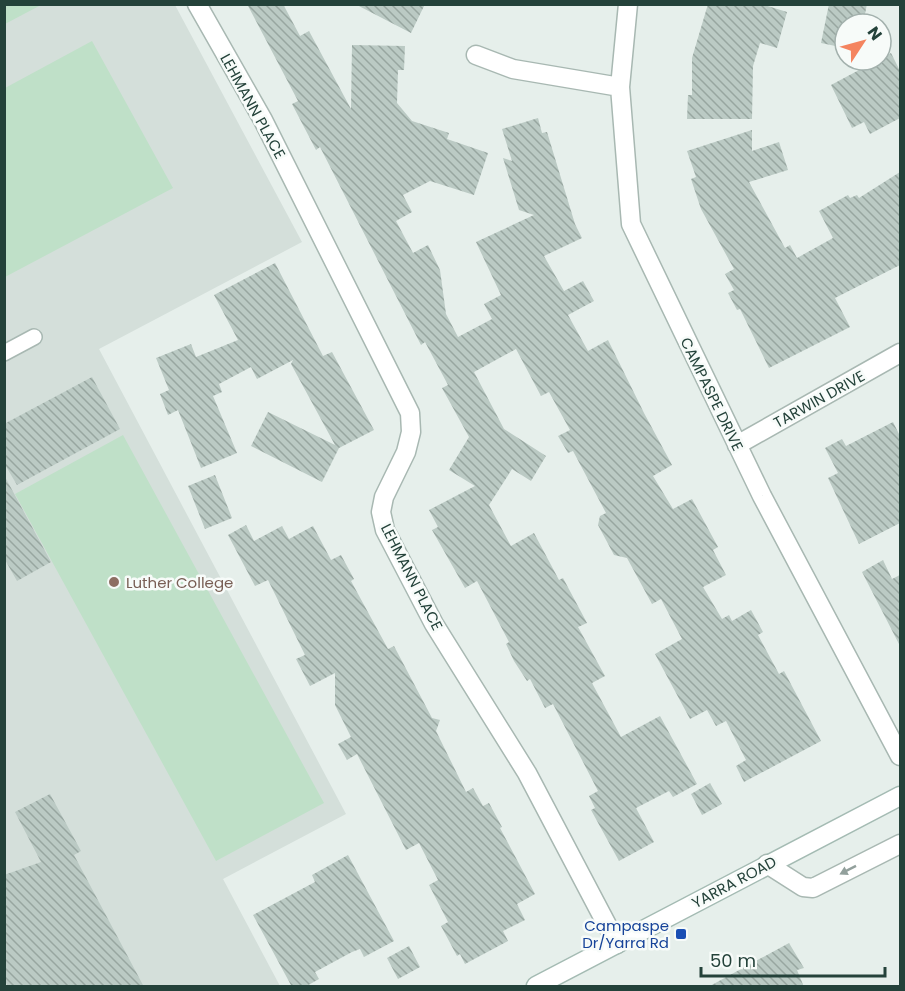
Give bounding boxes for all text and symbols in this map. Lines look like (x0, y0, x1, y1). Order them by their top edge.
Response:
north arrow (833, 12, 893, 72)
text: N (862, 22, 888, 45)
street label: LEHMANN PLACE (215, 50, 291, 162)
street label: CAMPASPE DRIVE (675, 334, 749, 454)
street label: TARWIN DRIVE (770, 365, 868, 433)
street label: LEHMANN PLACE (376, 520, 448, 634)
place label: Luther College (126, 572, 233, 593)
marker: Luther College (107, 575, 121, 589)
street label: YARRA ROAD (688, 851, 780, 913)
one-way arrow (840, 865, 857, 875)
place label: Campaspe Dr/Yarra Rd (582, 915, 669, 953)
marker: Campaspe Dr/Yarra Rd (674, 927, 688, 941)
scale bar (701, 940, 886, 978)
text: 50 m (710, 948, 756, 973)

